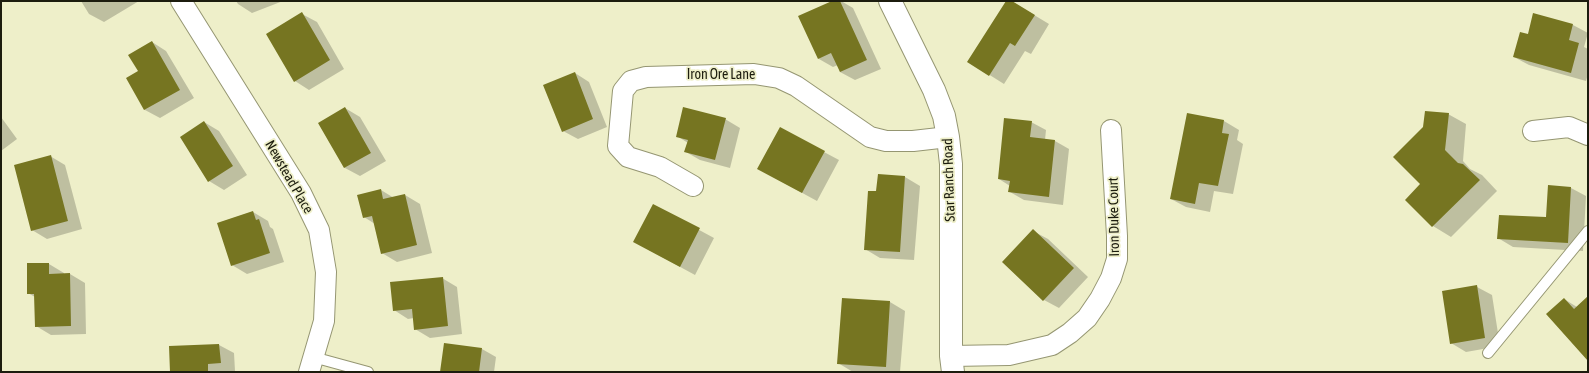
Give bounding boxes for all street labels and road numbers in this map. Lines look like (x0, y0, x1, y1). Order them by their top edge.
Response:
street label: Iron Ore Lane (687, 67, 755, 83)
street label: Newstead Place (261, 137, 317, 217)
street label: Star Ranch Road (939, 138, 959, 222)
street label: Iron Duke Court (1105, 177, 1123, 257)

